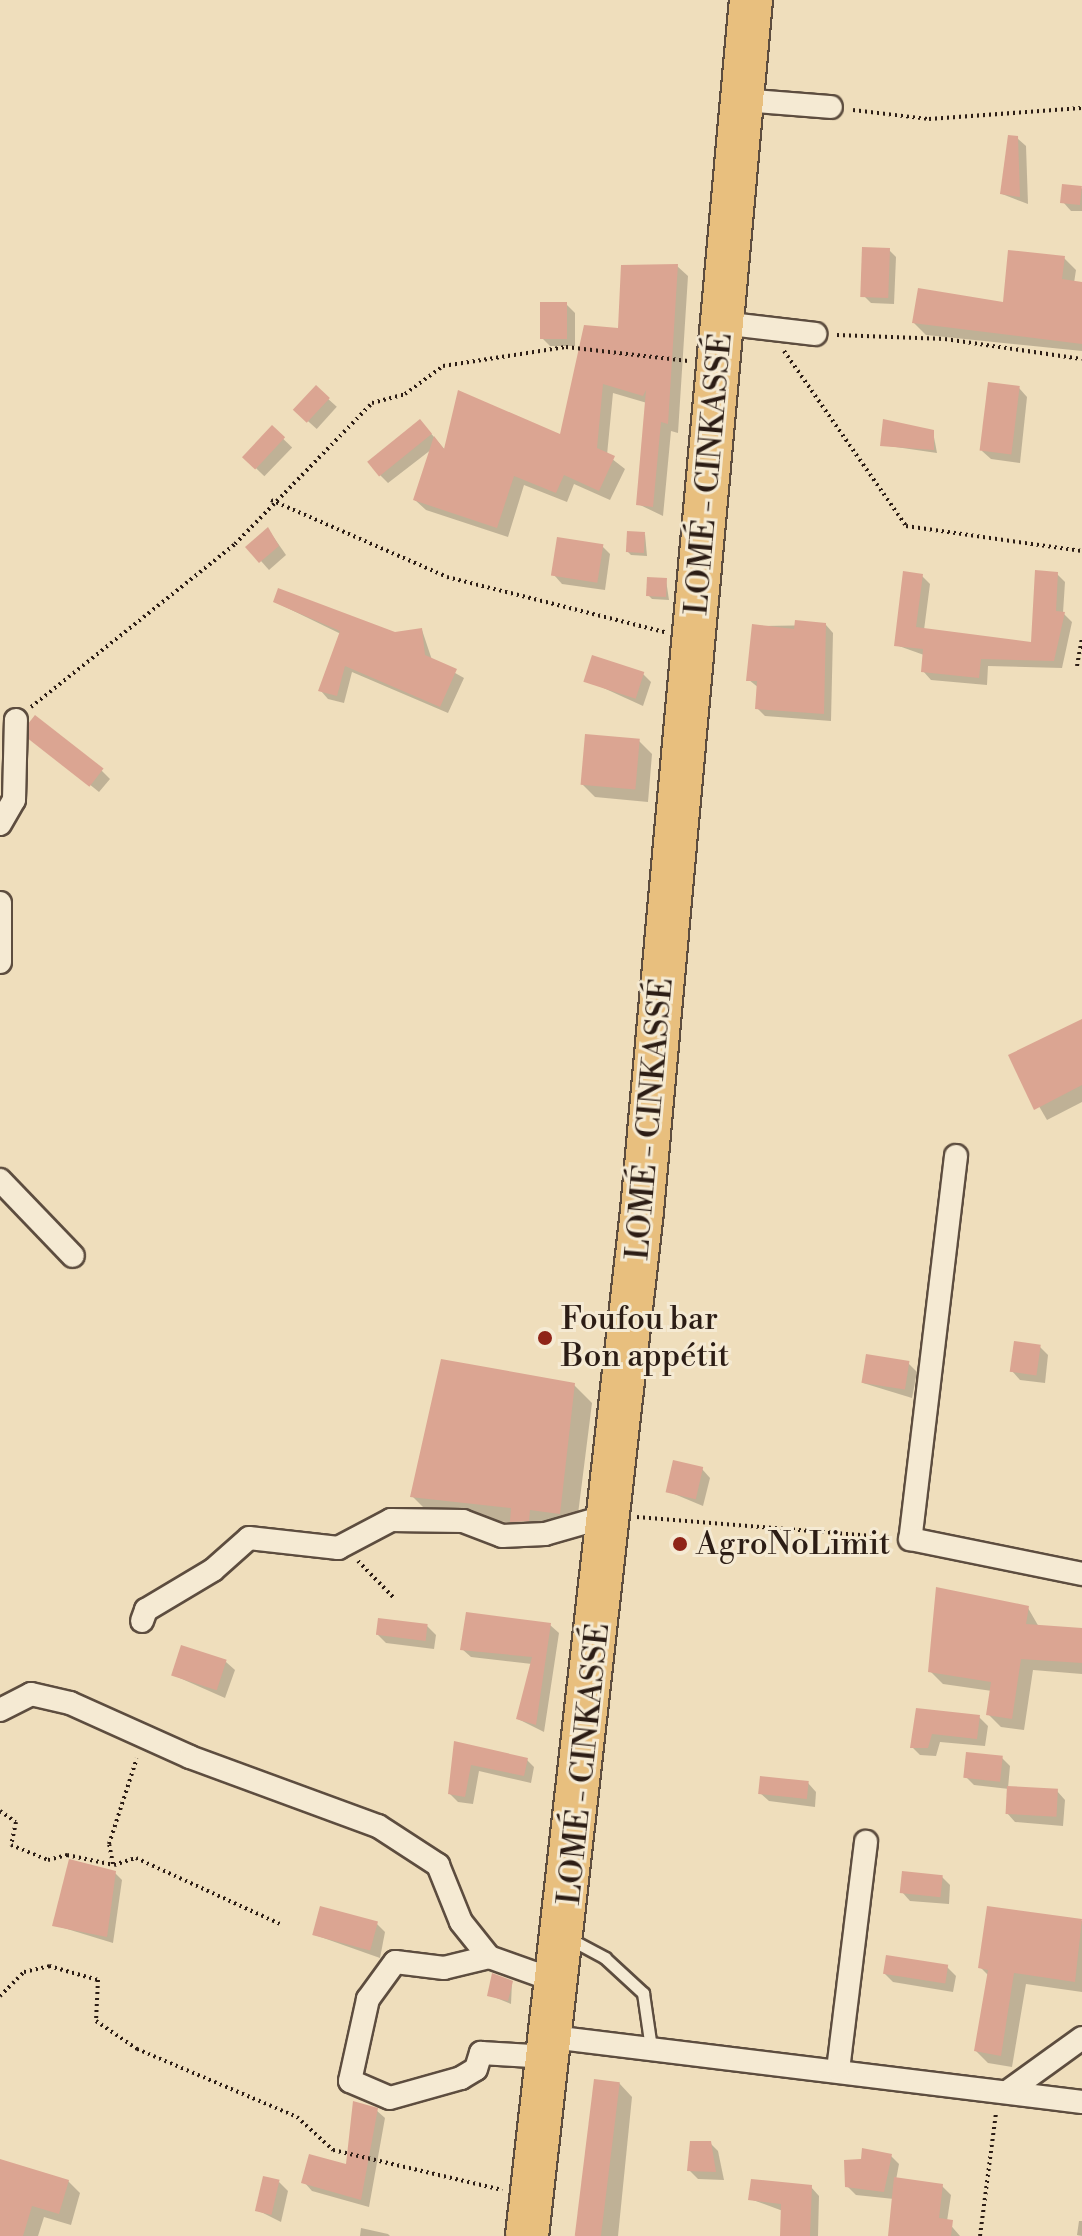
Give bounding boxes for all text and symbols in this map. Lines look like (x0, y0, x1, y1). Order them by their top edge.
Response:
street label: LOMÉ - CINKASSÉ (678, 331, 740, 617)
street label: LOMÉ - CINKASSÉ (619, 976, 681, 1262)
place label: Foufou bar Bon appétit (561, 1301, 729, 1376)
marker: Foufou bar Bon appétit (536, 1329, 554, 1347)
place label: AgroNoLimit (696, 1525, 890, 1563)
marker: AgroNoLimit (671, 1535, 689, 1553)
street label: LOMÉ - CINKASSÉ (550, 1621, 618, 1907)

